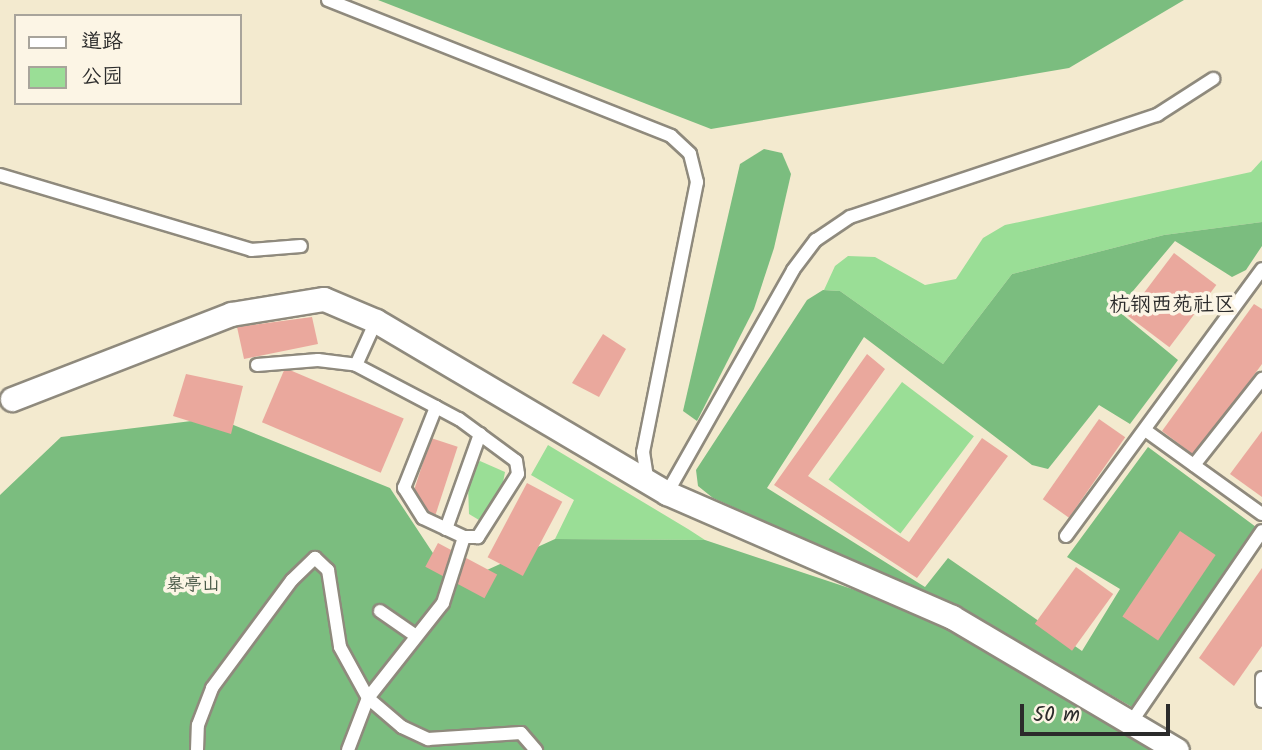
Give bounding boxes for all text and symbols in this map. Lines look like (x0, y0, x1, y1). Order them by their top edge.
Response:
legend (14, 14, 242, 105)
text: 道路 (81, 26, 123, 59)
text: 公园 (81, 61, 123, 94)
district label: 杭钢西苑社区 (1109, 293, 1235, 319)
park label: 皋亭山 (166, 575, 220, 597)
scale bar (1024, 690, 1174, 734)
text: 50 m (1033, 699, 1080, 732)

